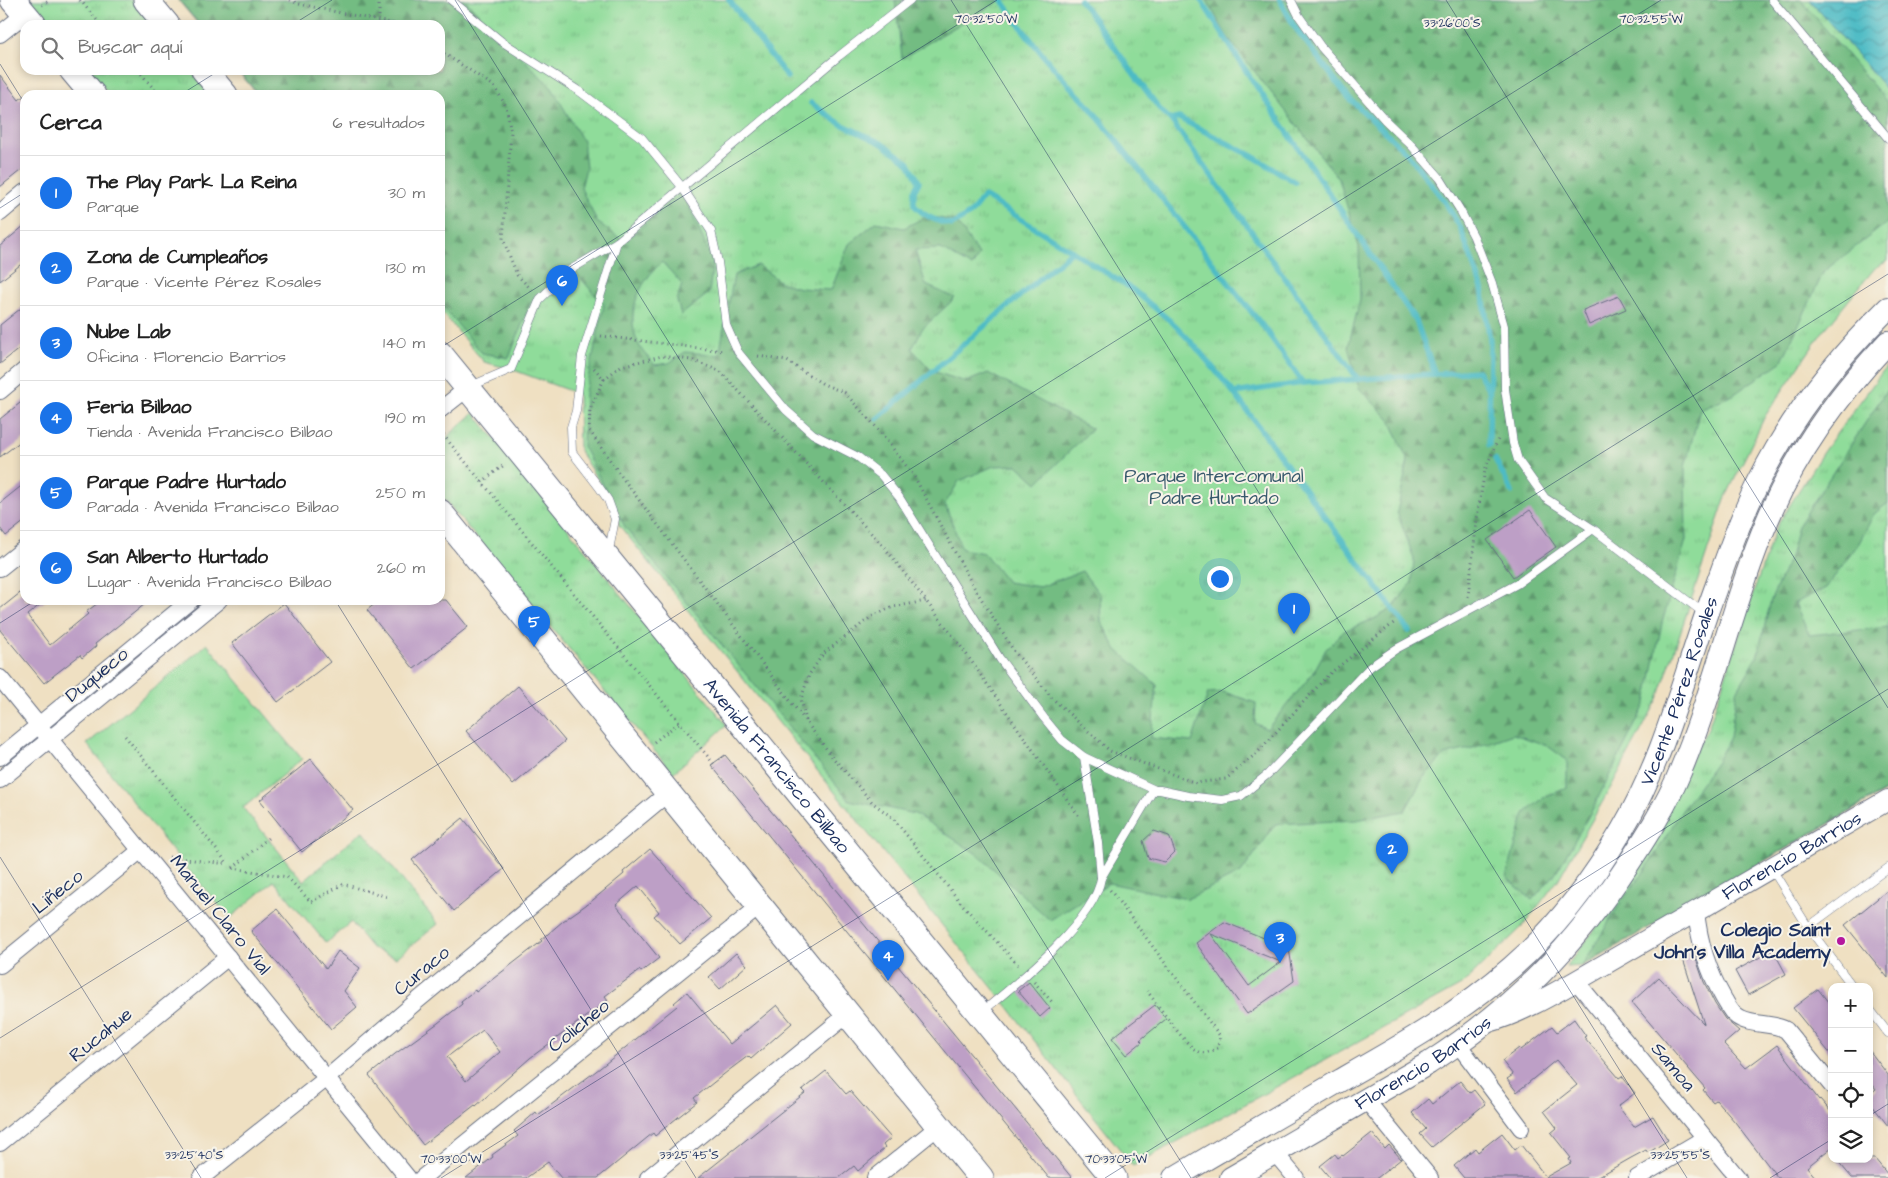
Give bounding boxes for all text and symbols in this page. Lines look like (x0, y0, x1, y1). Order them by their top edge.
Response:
text: 70°32'50"W (955, 11, 1018, 28)
text: 70°32'55"W (1619, 11, 1684, 28)
text: 33°26'00"S (1424, 15, 1481, 32)
search box (20, 20, 445, 75)
icon: search (38, 34, 66, 62)
text: Buscar aquí (78, 34, 182, 61)
text: Cerca (40, 108, 102, 137)
text: 6 resultados (333, 112, 425, 134)
text: The Play Park La Reina (87, 169, 297, 196)
text: 1 (55, 182, 57, 204)
text: 30 m (388, 182, 425, 204)
text: Parque (87, 196, 139, 218)
text: Zona de Cumpleaños (87, 244, 268, 271)
text: 2 (51, 257, 61, 279)
text: 130 m (386, 257, 425, 279)
pin: 6 (546, 265, 578, 306)
text: Parque · Vicente Pérez Rosales (87, 271, 321, 293)
text: Nube Lab (87, 319, 171, 346)
text: 3 (52, 332, 60, 354)
text: 140 m (383, 332, 425, 354)
text: Oficina · Florencio Barrios (87, 346, 286, 368)
text: Feria Bilbao (87, 394, 191, 421)
text: 4 (51, 407, 61, 429)
text: 190 m (385, 407, 425, 429)
text: Tienda · Avenida Francisco Bilbao (87, 421, 332, 443)
park label: Parque Intercomunal Padre Hurtado (1124, 463, 1304, 512)
text: Parque Padre Hurtado (87, 469, 286, 496)
text: 5 (50, 482, 62, 504)
text: 250 m (376, 482, 425, 504)
text: Parada · Avenida Francisco Bilbao (87, 496, 339, 518)
text: San Alberto Hurtado (87, 544, 268, 571)
text: 6 (51, 557, 61, 579)
text: 260 m (377, 557, 425, 579)
your location (1207, 566, 1233, 592)
text: Lugar · Avenida Francisco Bilbao (87, 571, 331, 593)
pin: 1 (1278, 593, 1310, 634)
street label: Vicente Pérez Rosales (1633, 593, 1725, 790)
pin: 5 (518, 606, 550, 647)
street label: Duqueco (60, 641, 135, 709)
street label: Avenida Francisco Bilbao (697, 672, 857, 860)
street label: Florencio Barrios (1717, 805, 1867, 907)
pin: 2 (1376, 833, 1408, 874)
street label: Manuel Claro Vial (163, 849, 277, 981)
street label: Liñeco (27, 863, 89, 921)
place label: Colegio Saint John's Villa Academy (1653, 917, 1832, 967)
pin: 3 (1264, 922, 1296, 963)
marker: Colegio Saint John's Villa Academy (1835, 935, 1847, 947)
street label: Curaco (388, 939, 456, 1003)
pin: 4 (872, 940, 904, 981)
map controls (1828, 983, 1873, 1163)
button: + (1828, 983, 1873, 1028)
street label: Colicheo (542, 993, 616, 1059)
street label: Rucahue (64, 1001, 138, 1069)
street label: Florencio Barrios (1350, 1009, 1497, 1117)
button: − (1828, 1028, 1873, 1073)
street label: Samoa (1644, 1036, 1702, 1098)
button: locate (1828, 1073, 1873, 1118)
button: layers (1828, 1118, 1873, 1163)
text: 33°25'40"S (165, 1147, 224, 1164)
text: 33°25'45"S (659, 1147, 719, 1164)
text: 33°25'55"S (1650, 1147, 1710, 1164)
text: 70°33'00"W (420, 1151, 482, 1168)
text: 70°33'05"W (1085, 1151, 1148, 1168)

